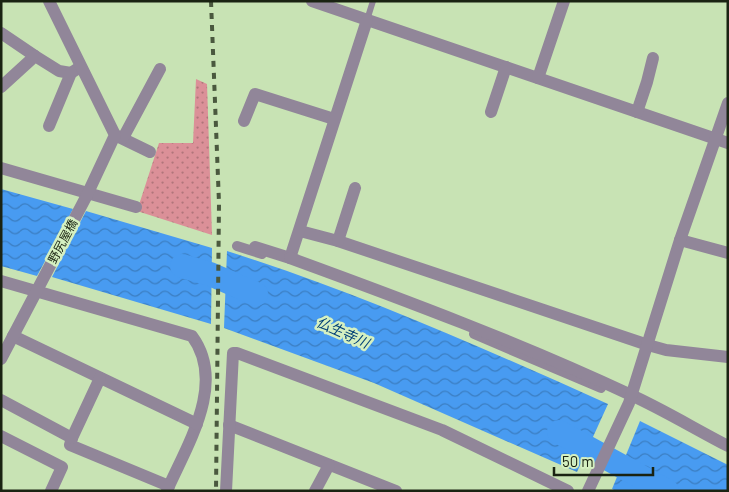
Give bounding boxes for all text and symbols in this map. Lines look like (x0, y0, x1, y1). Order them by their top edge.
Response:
street label: 野尻屋橋 (45, 217, 79, 265)
water label: 仏生寺川 (314, 313, 374, 352)
scale bar (554, 444, 653, 476)
text: 50 m (562, 452, 594, 470)

